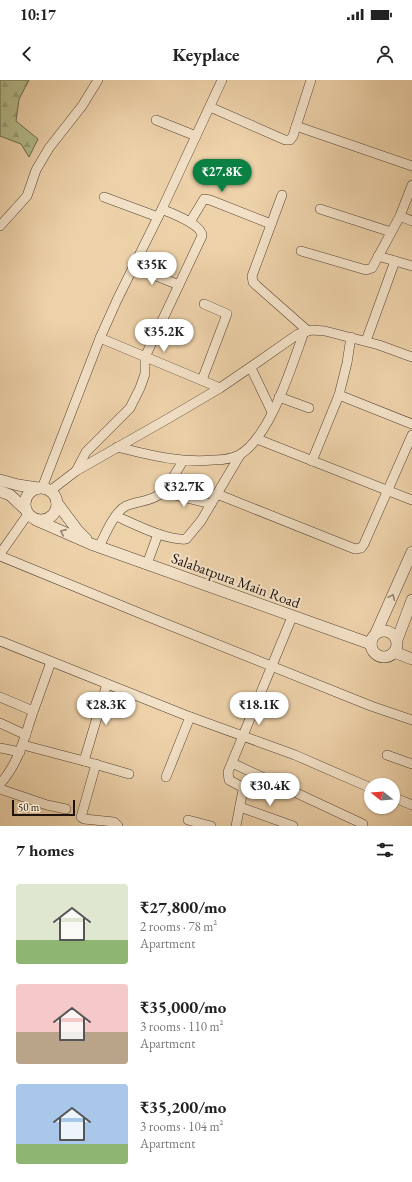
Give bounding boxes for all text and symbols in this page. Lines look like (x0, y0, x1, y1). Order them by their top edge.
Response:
text: 10:17 (20, 5, 56, 24)
icon: back (16, 43, 38, 65)
text: Keyplace (172, 43, 240, 66)
icon: person (374, 43, 396, 65)
pin: ₹27.8K (189, 159, 255, 193)
text: ₹27.8K (202, 163, 242, 180)
pin: ₹35K (128, 252, 176, 286)
text: ₹35K (137, 256, 167, 273)
pin: ₹35.2K (131, 319, 197, 353)
text: ₹35.2K (144, 323, 184, 340)
pin: ₹32.7K (151, 474, 217, 508)
text: ₹32.7K (164, 478, 204, 495)
one-way arrow (60, 529, 68, 537)
street label: Salabatpura Main Road (169, 548, 303, 612)
one-way arrow (387, 594, 395, 602)
pin: ₹28.3K (73, 692, 139, 726)
pin: ₹18.1K (226, 692, 292, 726)
text: ₹28.3K (86, 696, 126, 713)
text: ₹18.1K (239, 696, 279, 713)
pin: ₹30.4K (237, 773, 303, 807)
text: ₹30.4K (250, 777, 290, 794)
north arrow (364, 778, 400, 814)
map controls (364, 778, 400, 814)
scale bar (12, 798, 75, 817)
text: 50 m (18, 800, 39, 814)
text: 7 homes (16, 839, 74, 861)
icon: filters (374, 839, 396, 861)
text: ₹27,800/mo (140, 896, 226, 918)
icon: home (48, 900, 96, 948)
text: 2 rooms · 78 m² (140, 918, 217, 935)
text: Apartment (140, 935, 195, 952)
text: ₹35,000/mo (140, 996, 226, 1018)
icon: home (48, 1000, 96, 1048)
text: 3 rooms · 110 m² (140, 1018, 224, 1035)
text: Apartment (140, 1035, 195, 1052)
text: ₹35,200/mo (140, 1096, 226, 1118)
icon: home (48, 1100, 96, 1148)
text: 3 rooms · 104 m² (140, 1118, 224, 1135)
text: Apartment (140, 1135, 195, 1152)

